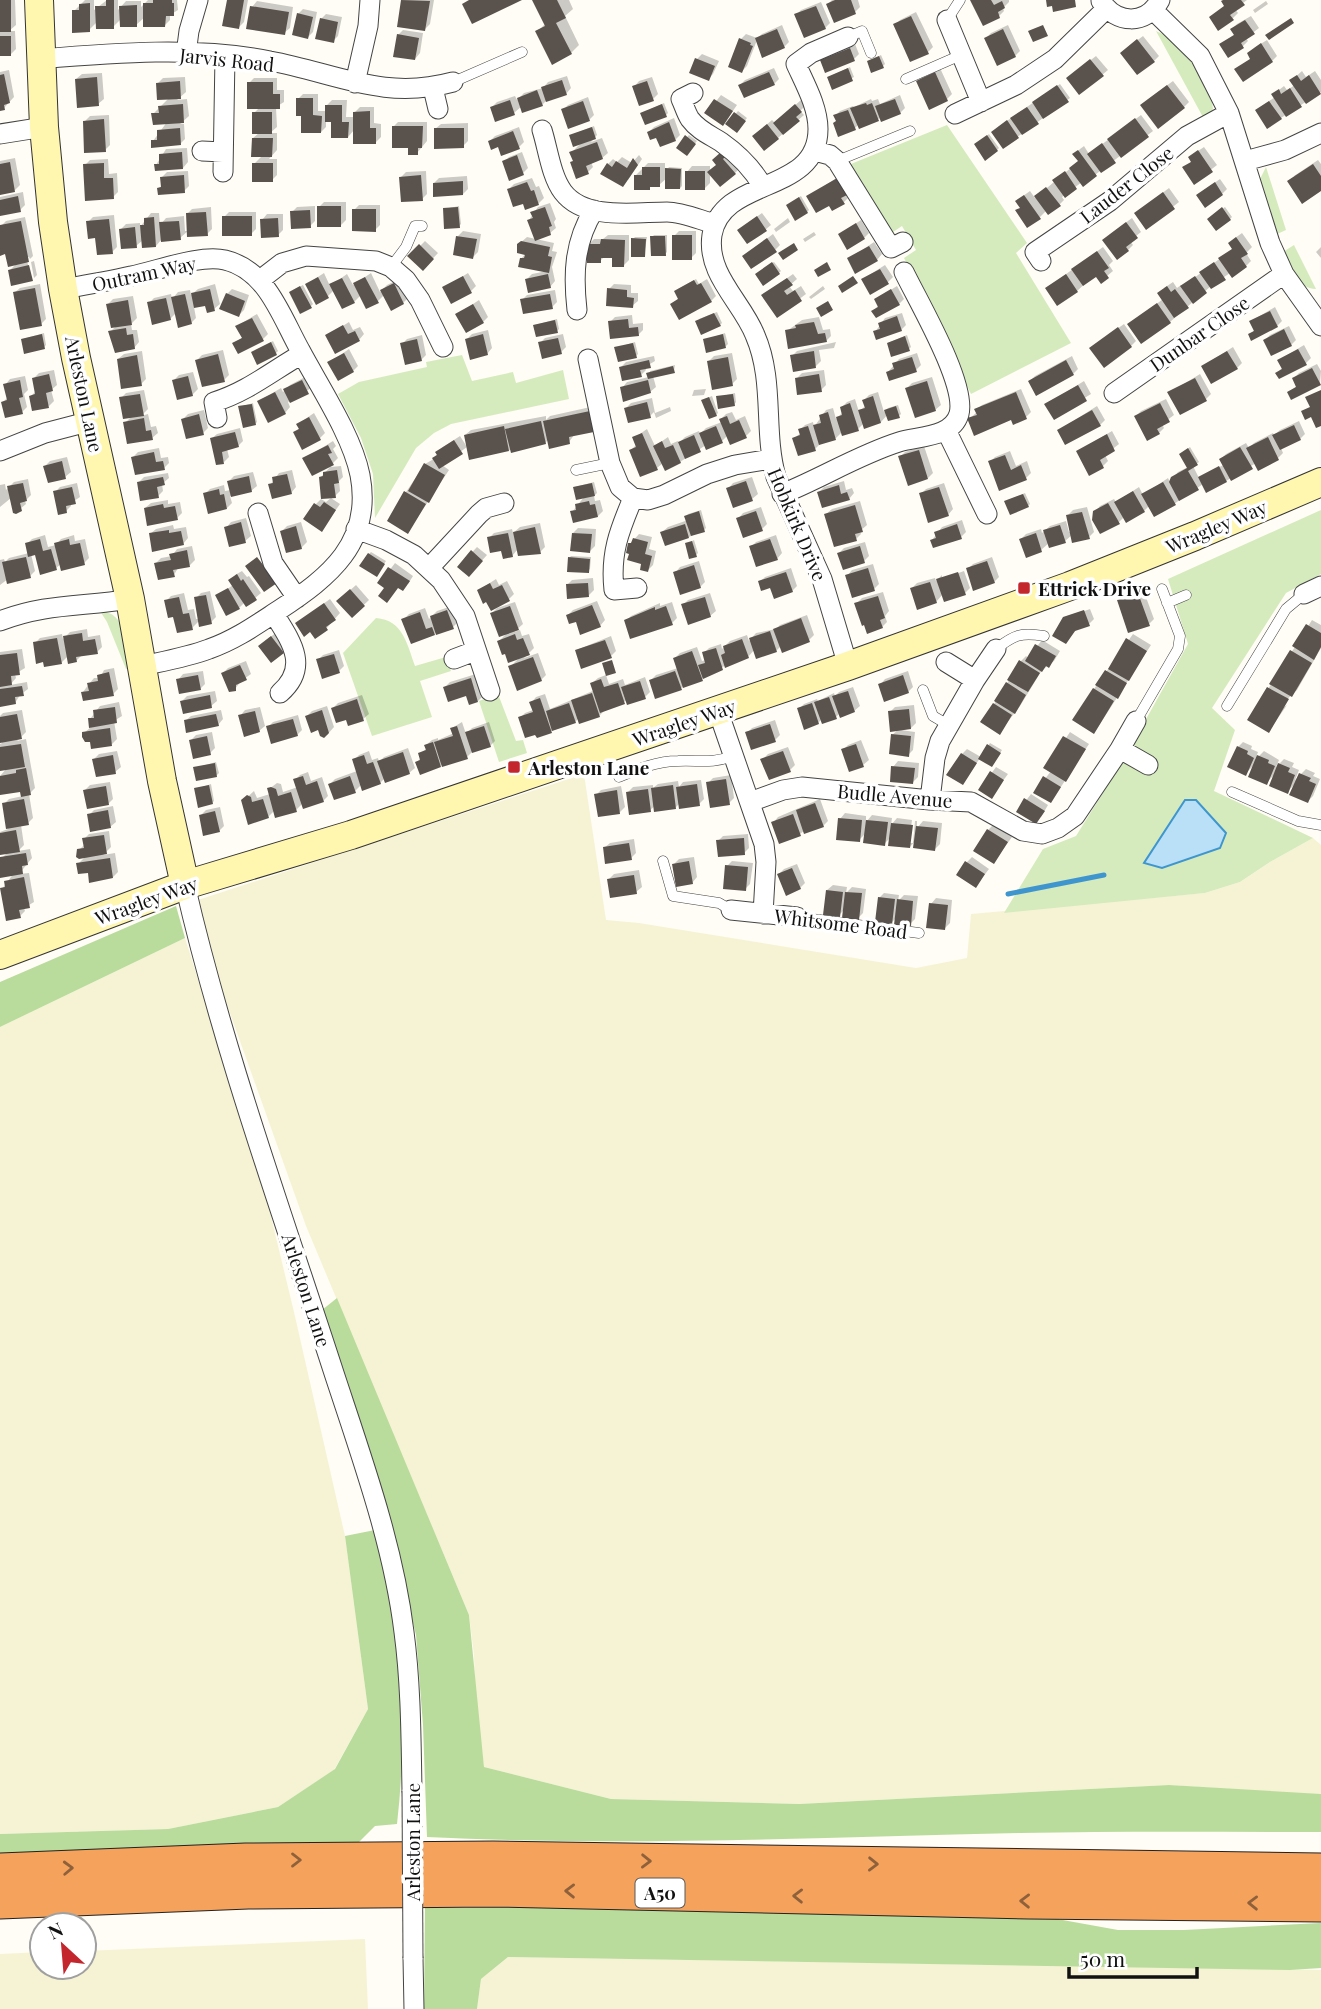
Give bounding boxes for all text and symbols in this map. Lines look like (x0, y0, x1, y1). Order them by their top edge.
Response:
street label: Jarvis Road (177, 41, 276, 77)
street label: Lauder Close (1074, 139, 1178, 229)
street label: Outram Way (89, 249, 199, 297)
street label: Dunbar Close (1144, 289, 1254, 377)
street label: Arleston Lane (60, 333, 110, 455)
street label: Hobkirk Drive (762, 463, 834, 585)
street label: Wragley Way (1161, 493, 1271, 559)
place label: Ettrick Drive (1038, 575, 1151, 601)
marker: Ettrick Drive (1016, 580, 1032, 596)
street label: Wragley Way (628, 692, 739, 752)
place label: Arleston Lane (527, 754, 649, 780)
marker: Arleston Lane (506, 759, 522, 775)
street label: Budle Avenue (836, 777, 954, 813)
street label: Wragley Way (90, 869, 201, 931)
street label: Whitsome Road (772, 902, 909, 944)
street label: Arleston Lane (276, 1229, 338, 1350)
street label: Arleston Lane (399, 1783, 425, 1902)
one-way arrow (291, 1852, 301, 1868)
one-way arrow (641, 1853, 651, 1869)
one-way arrow (868, 1856, 879, 1872)
one-way arrow (63, 1861, 74, 1876)
road number: A50 (636, 1879, 684, 1908)
one-way arrow (565, 1883, 575, 1899)
one-way arrow (792, 1888, 803, 1904)
one-way arrow (1020, 1893, 1030, 1909)
one-way arrow (1247, 1895, 1258, 1911)
north arrow (28, 1911, 98, 1981)
text: N (43, 1915, 67, 1945)
scale bar (1069, 1936, 1197, 1980)
text: 50 m (1080, 1944, 1126, 1972)

